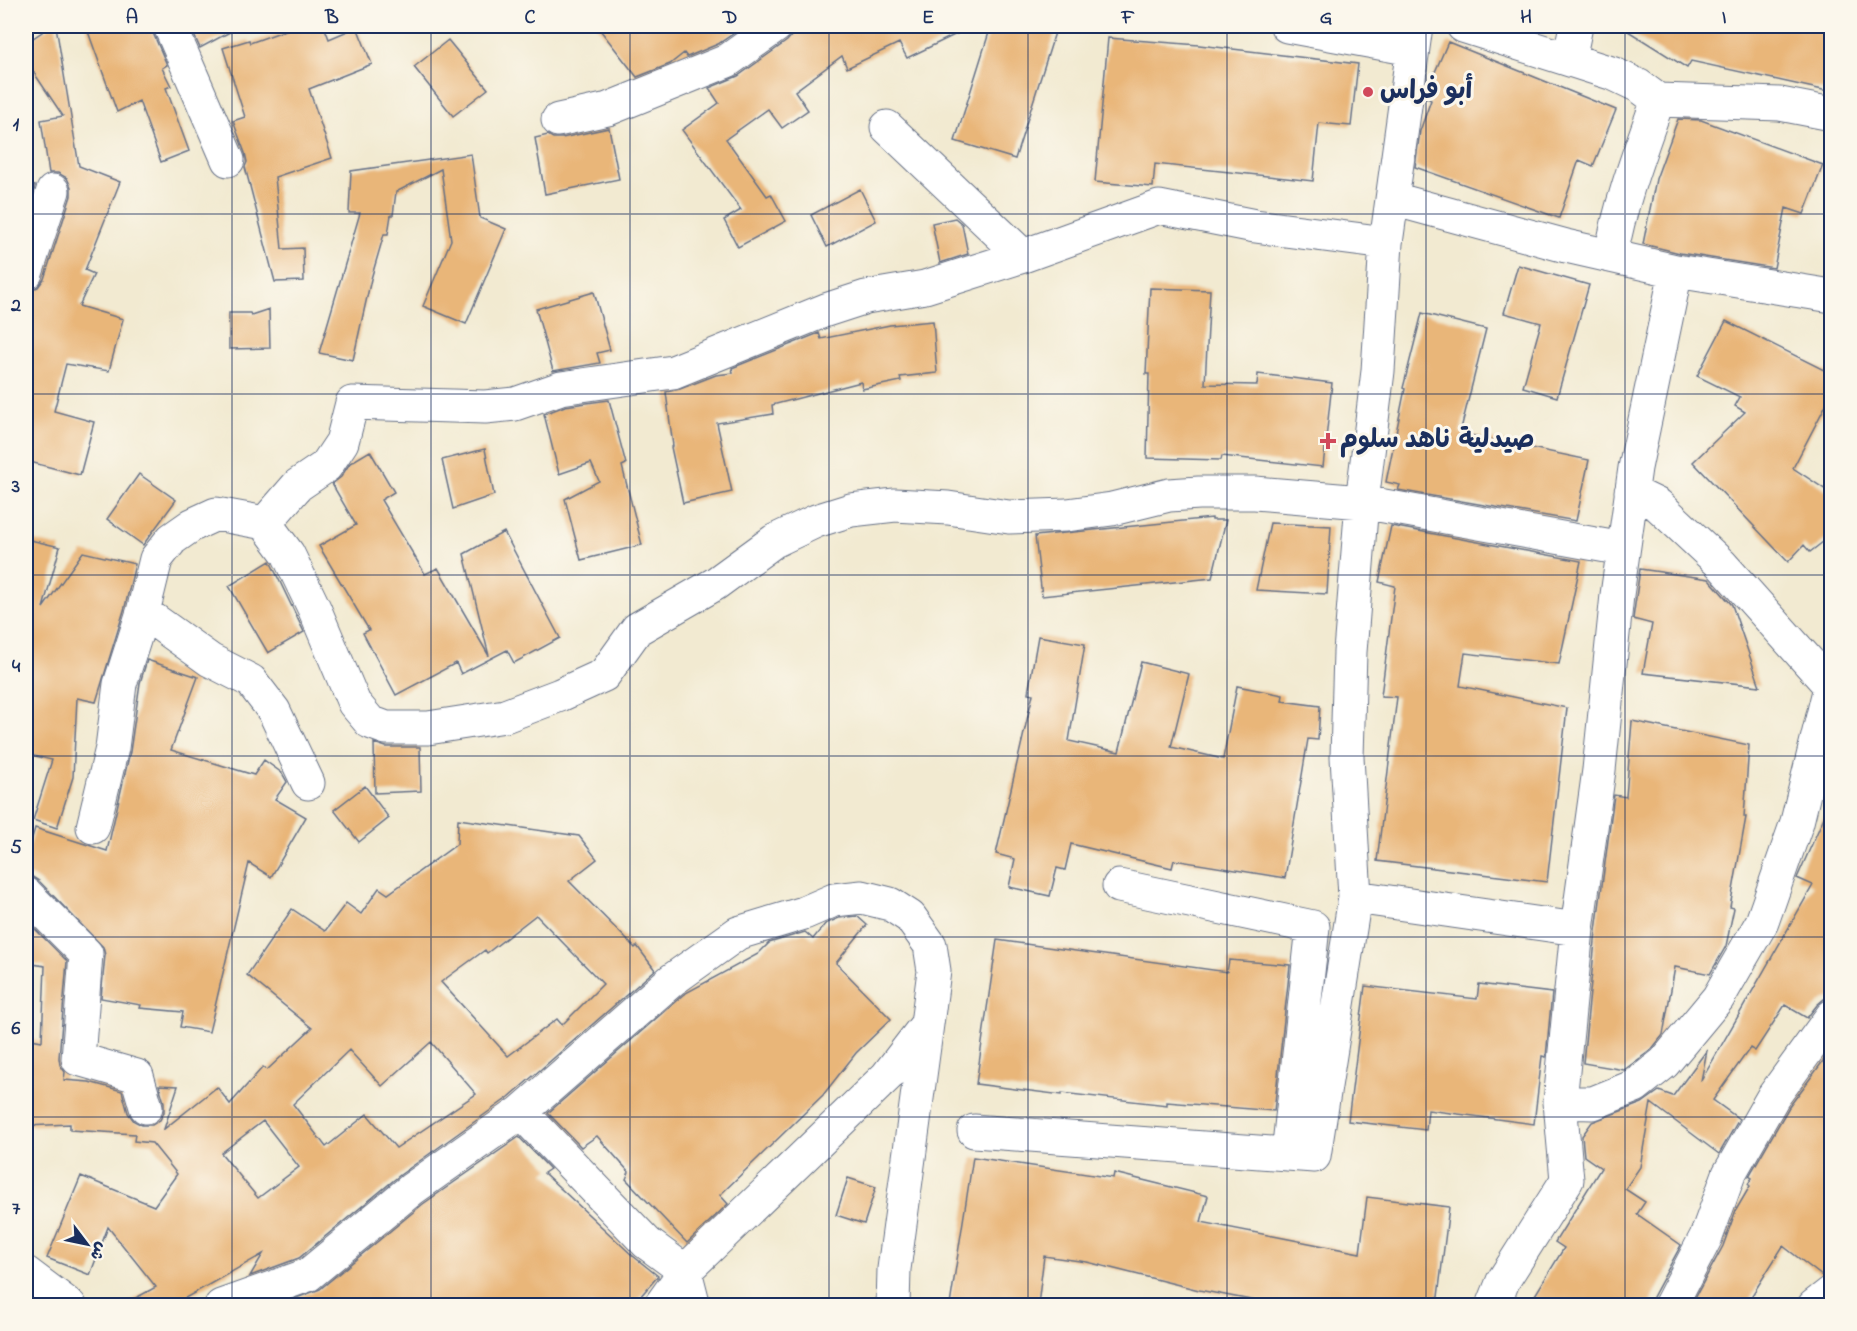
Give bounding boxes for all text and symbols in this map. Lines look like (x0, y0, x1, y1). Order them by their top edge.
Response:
text: A (126, 4, 138, 33)
text: B (324, 4, 339, 33)
text: C (525, 4, 536, 33)
text: D (722, 4, 737, 33)
text: E (922, 4, 934, 33)
text: F (1121, 4, 1135, 33)
text: G (1320, 4, 1333, 33)
text: H (1520, 4, 1532, 33)
text: I (1722, 4, 1727, 33)
place label: أبو فراس (1380, 73, 1473, 111)
marker: أبو فراس (1361, 85, 1375, 99)
text: 1 (13, 111, 20, 140)
text: 2 (10, 292, 21, 321)
place label: صيدلية ناهد سلوم (1340, 422, 1534, 460)
marker: صيدلية ناهد سلوم (1321, 434, 1335, 448)
text: 3 (11, 473, 20, 502)
text: 4 (12, 653, 21, 682)
text: 5 (10, 834, 22, 863)
text: 6 (12, 1015, 21, 1044)
text: 7 (12, 1195, 21, 1224)
north arrow (57, 1214, 117, 1274)
text: ش (83, 1237, 113, 1265)

